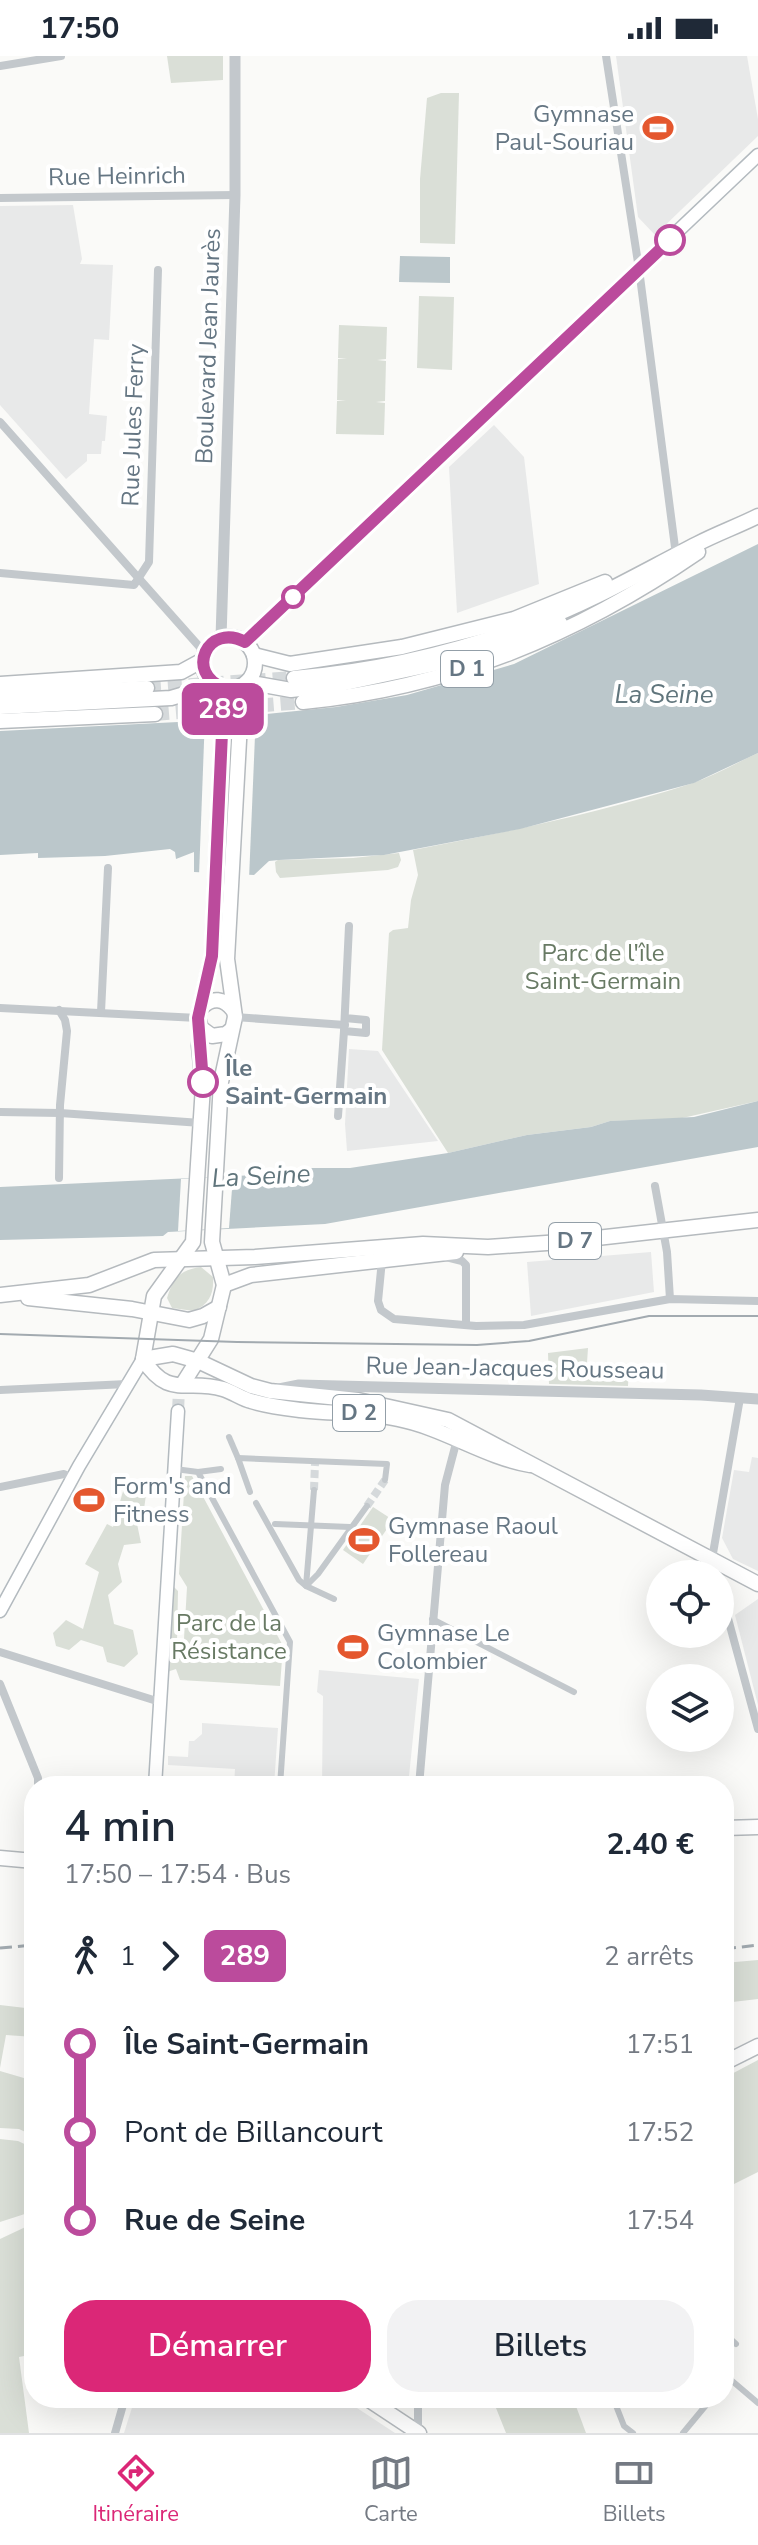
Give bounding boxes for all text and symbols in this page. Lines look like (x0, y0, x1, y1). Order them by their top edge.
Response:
text: 17:50 (40, 8, 119, 49)
place label: Gymnase Paul-Souriau (495, 98, 634, 158)
sports icon: Gymnase Paul-Souriau (641, 111, 675, 145)
street label: Rue Heinrich (48, 159, 186, 193)
unlabelled marker (655, 225, 685, 255)
street label: Boulevard Jean Jaurès (188, 228, 228, 464)
street label: Rue Jules Ferry (114, 342, 152, 507)
unlabelled marker (282, 586, 304, 608)
road number: D 1 (441, 651, 493, 687)
water label: La Seine (614, 677, 714, 712)
line badge: 289 (177, 683, 269, 735)
text: 289 (198, 690, 248, 728)
park label: Parc de l'île Saint-Germain (525, 937, 681, 997)
place label: Île Saint-Germain (224, 1052, 387, 1112)
marker: Île Saint-Germain (188, 1067, 218, 1097)
water label: La Seine (211, 1156, 312, 1196)
road number: D 7 (549, 1223, 601, 1259)
street label: Rue Jean-Jacques Rousseau (365, 1349, 665, 1387)
road number: D 2 (333, 1395, 385, 1431)
place label: Form's and Fitness (113, 1470, 232, 1530)
sports icon: Form's and Fitness (72, 1483, 106, 1517)
place label: Gymnase Raoul Follereau (388, 1510, 558, 1570)
sports icon: Gymnase Raoul Follereau (347, 1523, 381, 1557)
map controls (646, 1560, 734, 1752)
button: locate (646, 1560, 734, 1648)
park label: Parc de la Résistance (171, 1607, 287, 1667)
place label: Gymnase Le Colombier (377, 1617, 510, 1677)
sports icon: Gymnase Le Colombier (336, 1630, 370, 1664)
button: layers (646, 1664, 734, 1752)
text: 4 min (64, 1797, 176, 1857)
text: 2.40 € (606, 1824, 694, 1865)
text: 17:50 – 17:54 · Bus (64, 1857, 291, 1892)
icon: walk (64, 1934, 108, 1978)
icon: forward (148, 1934, 192, 1978)
text: 289 (220, 1937, 270, 1975)
text: 1 (120, 1939, 136, 1974)
text: 2 arrêts (604, 1939, 694, 1974)
text: Île Saint-Germain (124, 2024, 369, 2065)
text: 17:51 (626, 2027, 694, 2062)
text: Pont de Billancourt (124, 2112, 382, 2153)
text: 17:52 (626, 2115, 694, 2150)
text: Rue de Seine (124, 2200, 305, 2241)
text: 17:54 (626, 2203, 694, 2238)
button: Démarrer (64, 2300, 371, 2392)
button: Billets (387, 2300, 694, 2392)
tab: Itinéraire (92, 2451, 179, 2529)
tab: Carte (364, 2451, 418, 2529)
tab: Billets (603, 2451, 666, 2529)

